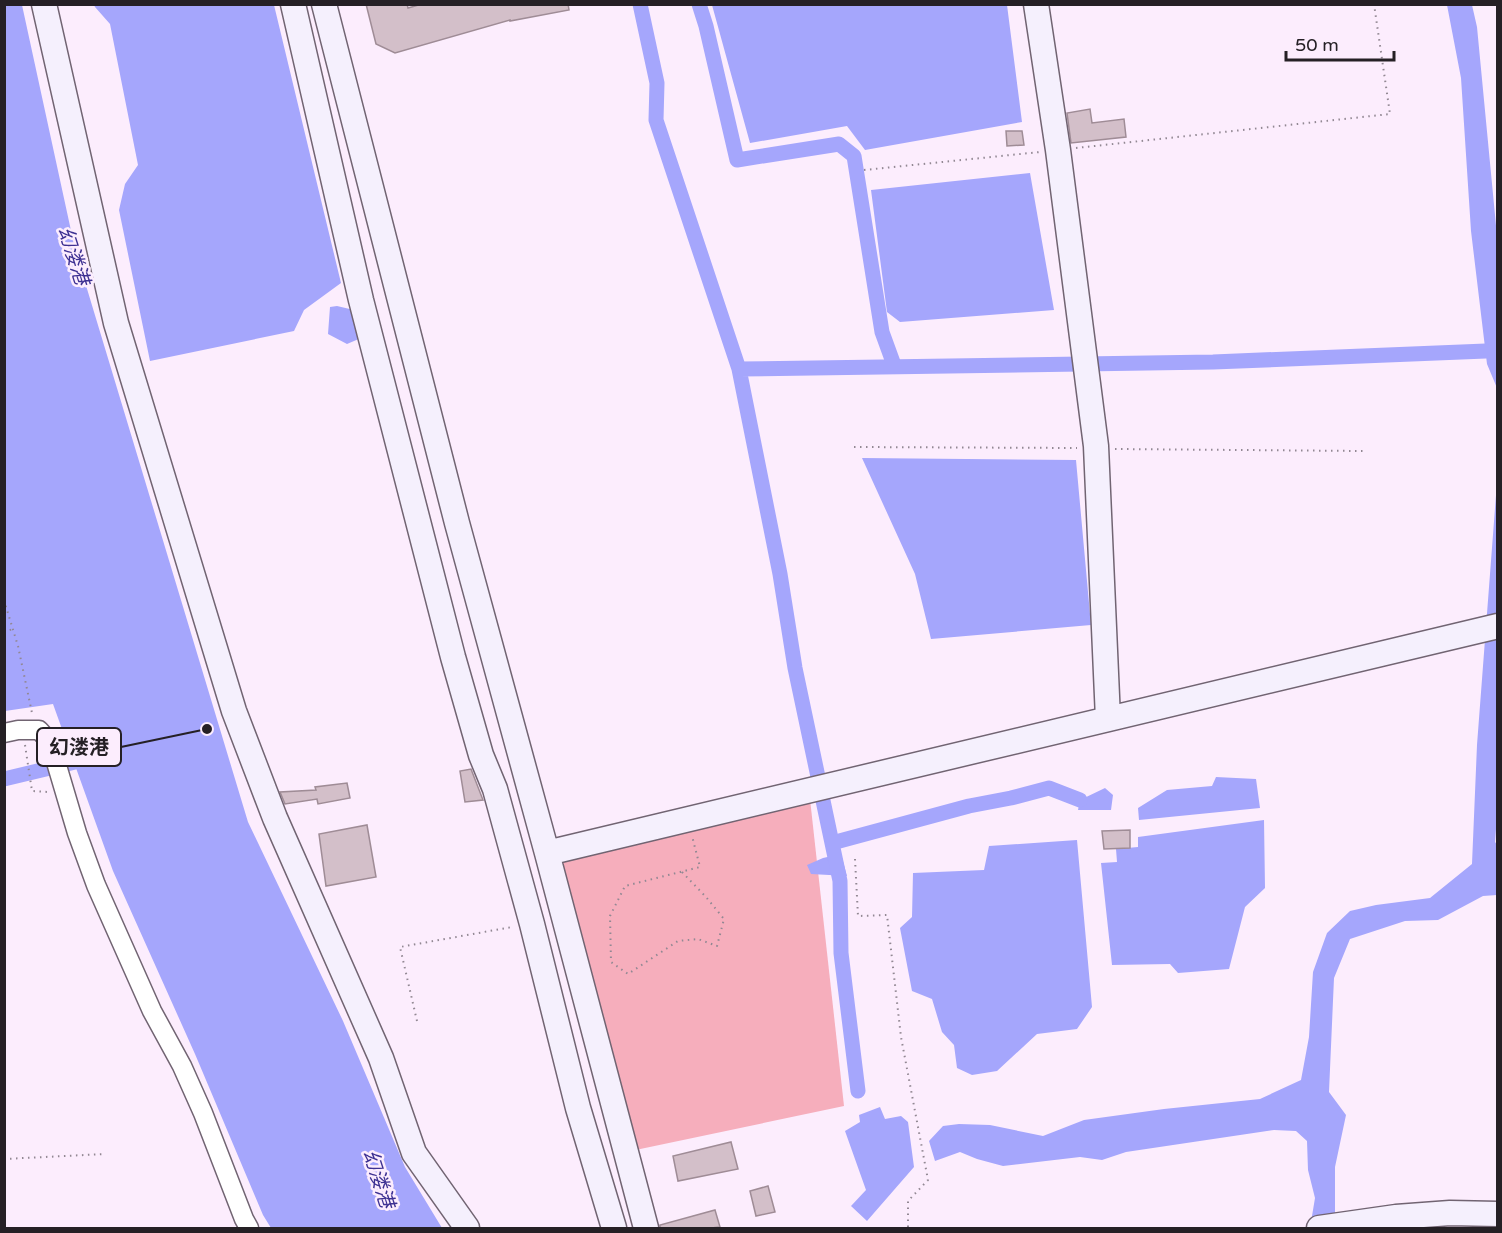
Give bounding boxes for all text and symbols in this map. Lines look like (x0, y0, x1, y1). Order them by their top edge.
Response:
scale bar (1286, 24, 1394, 62)
text: 50 m (1295, 34, 1339, 56)
water label: 幻溇港 (52, 224, 95, 291)
callout: 幻溇港 (37, 728, 121, 766)
text: 幻溇港 (49, 736, 109, 760)
water label: 幻溇港 (357, 1147, 400, 1214)

